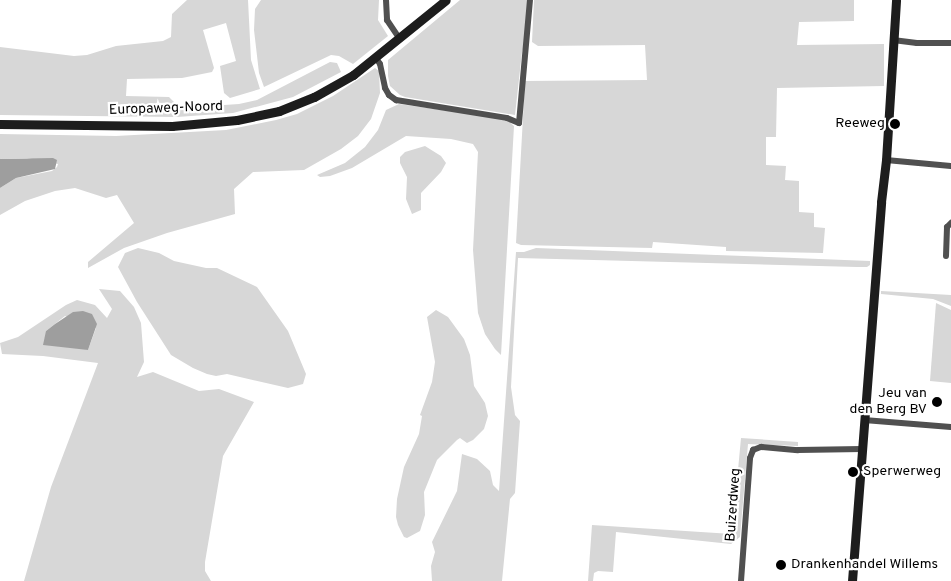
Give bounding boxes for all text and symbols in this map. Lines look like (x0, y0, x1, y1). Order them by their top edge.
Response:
street label: Europaweg-Noord (109, 99, 223, 119)
place label: Reeweg (835, 116, 885, 132)
marker: Reeweg (889, 118, 901, 130)
place label: Jeu van den Berg BV (850, 386, 927, 418)
marker: Jeu van den Berg BV (931, 396, 943, 408)
place label: Sperwerweg (863, 464, 941, 480)
marker: Sperwerweg (847, 466, 859, 478)
street label: Buizerdweg (723, 468, 745, 542)
place label: Drankenhandel Willems (791, 557, 938, 573)
marker: Drankenhandel Willems (775, 559, 787, 571)

